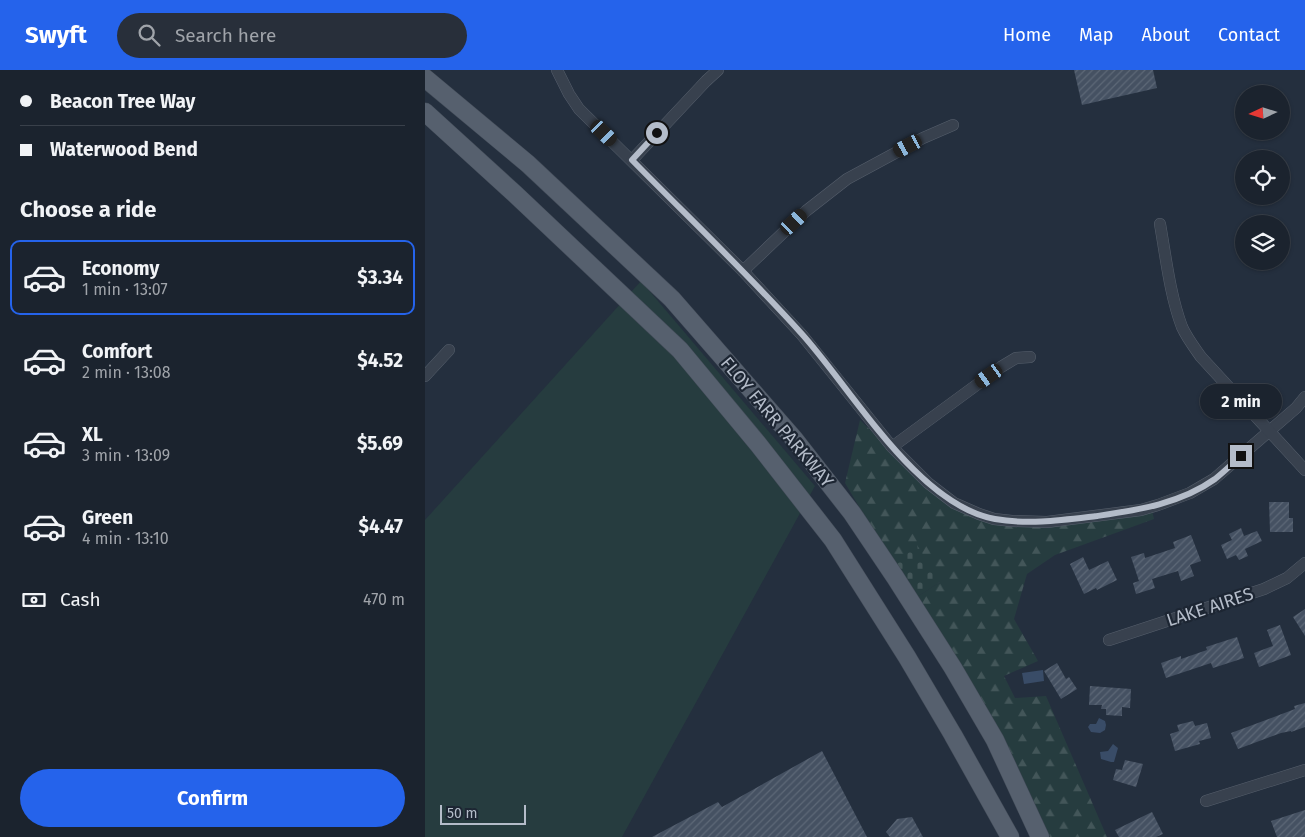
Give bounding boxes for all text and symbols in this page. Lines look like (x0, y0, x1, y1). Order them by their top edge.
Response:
search box (117, 13, 467, 58)
text: Swyft (25, 21, 87, 49)
icon: search (135, 21, 163, 49)
text: Search here (175, 24, 276, 47)
text: Home (1003, 24, 1051, 46)
text: Map (1079, 24, 1113, 46)
text: About (1141, 24, 1190, 46)
text: Contact (1218, 24, 1280, 46)
north arrow (1235, 85, 1290, 140)
map controls (1235, 85, 1290, 270)
text: Beacon Tree Way (50, 90, 195, 113)
car (588, 117, 620, 149)
route start (646, 122, 668, 144)
car (891, 132, 924, 160)
text: Waterwood Bend (50, 138, 198, 161)
button: locate (1235, 150, 1290, 205)
text: Choose a ride (20, 196, 156, 223)
car (777, 206, 810, 238)
button: layers (1235, 215, 1290, 270)
icon: car (22, 255, 67, 300)
text: Economy (82, 257, 159, 280)
text: $3.34 (357, 266, 403, 289)
text: 1 min · 13:07 (82, 280, 168, 299)
icon: car (22, 338, 67, 383)
text: Comfort (82, 340, 152, 363)
text: $4.52 (357, 349, 403, 372)
street label: FLOY FARR PARKWAY (716, 352, 838, 492)
car (972, 361, 1005, 391)
text: 2 min · 13:08 (82, 363, 171, 382)
callout: 2 min (1200, 384, 1282, 418)
text: 2 min (1221, 392, 1261, 411)
icon: car (22, 421, 67, 466)
text: XL (82, 423, 103, 446)
text: $5.69 (357, 432, 403, 455)
route end (1230, 445, 1252, 467)
text: 3 min · 13:09 (82, 446, 170, 465)
icon: car (22, 504, 67, 549)
text: Green (82, 506, 133, 529)
text: $4.47 (359, 515, 403, 538)
text: 4 min · 13:10 (82, 529, 169, 548)
street label: LAKE AIRES (1164, 583, 1256, 631)
icon: cash (20, 586, 48, 614)
text: Cash (60, 588, 101, 611)
text: 470 m (363, 590, 405, 609)
button: Confirm (20, 769, 405, 827)
scale bar (440, 802, 526, 825)
text: 50 m (447, 805, 478, 822)

